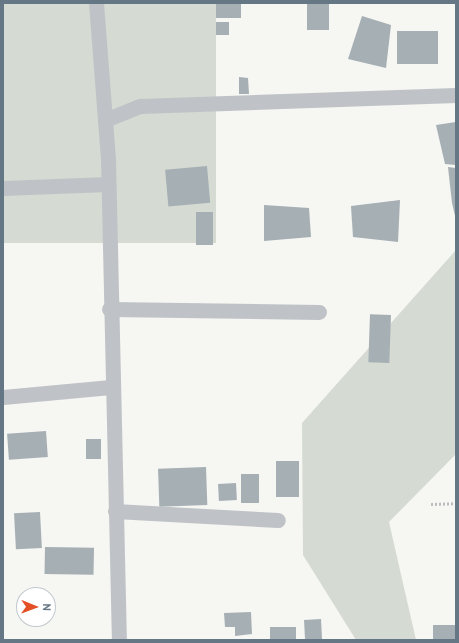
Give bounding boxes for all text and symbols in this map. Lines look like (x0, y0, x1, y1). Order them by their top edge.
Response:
north arrow (16, 587, 56, 627)
text: N (40, 603, 54, 611)

